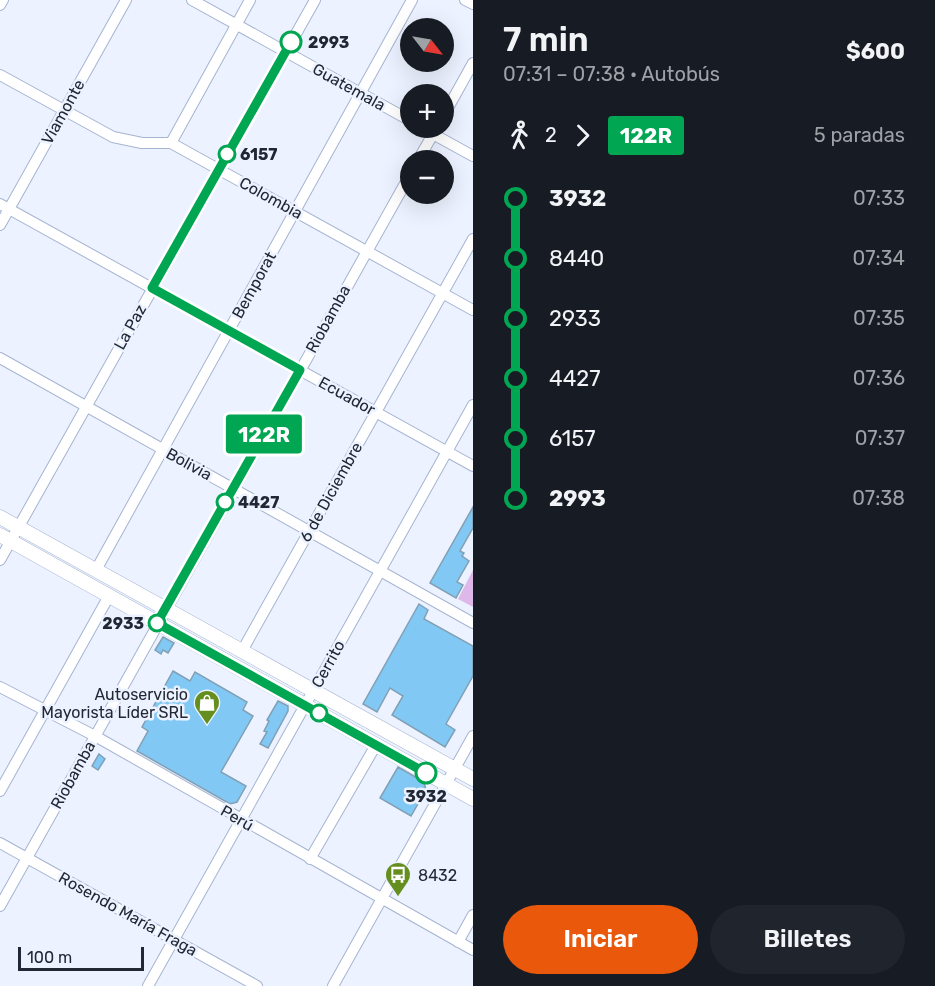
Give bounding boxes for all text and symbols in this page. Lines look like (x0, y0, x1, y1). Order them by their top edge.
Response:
north arrow (400, 18, 454, 72)
map controls (400, 18, 454, 204)
text: 7 min (503, 20, 589, 59)
marker: 2993 (280, 31, 302, 53)
place label: 2993 (308, 33, 349, 52)
text: $600 (846, 38, 905, 65)
street label: Guatemala (309, 59, 389, 115)
text: 07:31 – 07:38 · Autobús (503, 62, 720, 86)
street label: Viamonte (37, 76, 89, 148)
button: + (400, 84, 454, 138)
icon: walk (503, 119, 536, 152)
icon: forward (566, 119, 599, 152)
text: 2 (545, 123, 557, 147)
text: 122R (620, 123, 672, 148)
text: 5 paradas (814, 123, 905, 147)
marker: 6157 (218, 145, 236, 163)
place label: 6157 (240, 145, 278, 164)
button: − (400, 150, 454, 204)
street label: Colombia (236, 173, 306, 223)
text: 3932 (549, 185, 606, 212)
text: 07:33 (853, 186, 905, 210)
text: 8440 (549, 245, 604, 272)
text: 07:34 (852, 246, 905, 270)
street label: Bemporat (228, 248, 280, 322)
street label: Riobamba (302, 282, 354, 356)
street label: La Paz (110, 301, 150, 353)
text: 2933 (549, 305, 601, 332)
text: 07:35 (853, 306, 905, 330)
text: 4427 (549, 365, 601, 392)
text: 07:36 (853, 366, 905, 390)
street label: Ecuador (315, 373, 379, 419)
line badge: 122R (222, 414, 306, 454)
text: 122R (238, 422, 290, 447)
text: 6157 (549, 425, 596, 452)
text: 07:37 (855, 426, 905, 450)
street label: 6 de Diciembre (296, 439, 366, 545)
street label: Bolivia (163, 444, 215, 484)
text: 2993 (549, 485, 606, 512)
text: 07:38 (852, 486, 905, 510)
marker: 4427 (216, 493, 234, 511)
place label: 4427 (238, 493, 279, 512)
place label: 2933 (102, 614, 144, 633)
marker: 2933 (148, 614, 166, 632)
street label: Cerrito (307, 637, 349, 691)
place label: Autoservicio Mayorista Líder SRL (41, 685, 188, 722)
shop icon: Autoservicio Mayorista Líder SRL (192, 688, 222, 726)
unlabelled marker (310, 704, 328, 722)
street label: Riobamba (47, 738, 99, 812)
marker: 3932 (415, 762, 437, 784)
place label: 3932 (405, 787, 447, 806)
street label: Perú (217, 801, 257, 835)
bus stop icon: 8432 (383, 860, 413, 898)
place label: 8432 (418, 866, 457, 885)
street label: Rosendo María Fraga (55, 868, 201, 960)
button: Iniciar (503, 905, 698, 974)
button: Billetes (710, 905, 905, 974)
scale bar (18, 944, 144, 972)
text: 100 m (27, 948, 72, 967)

